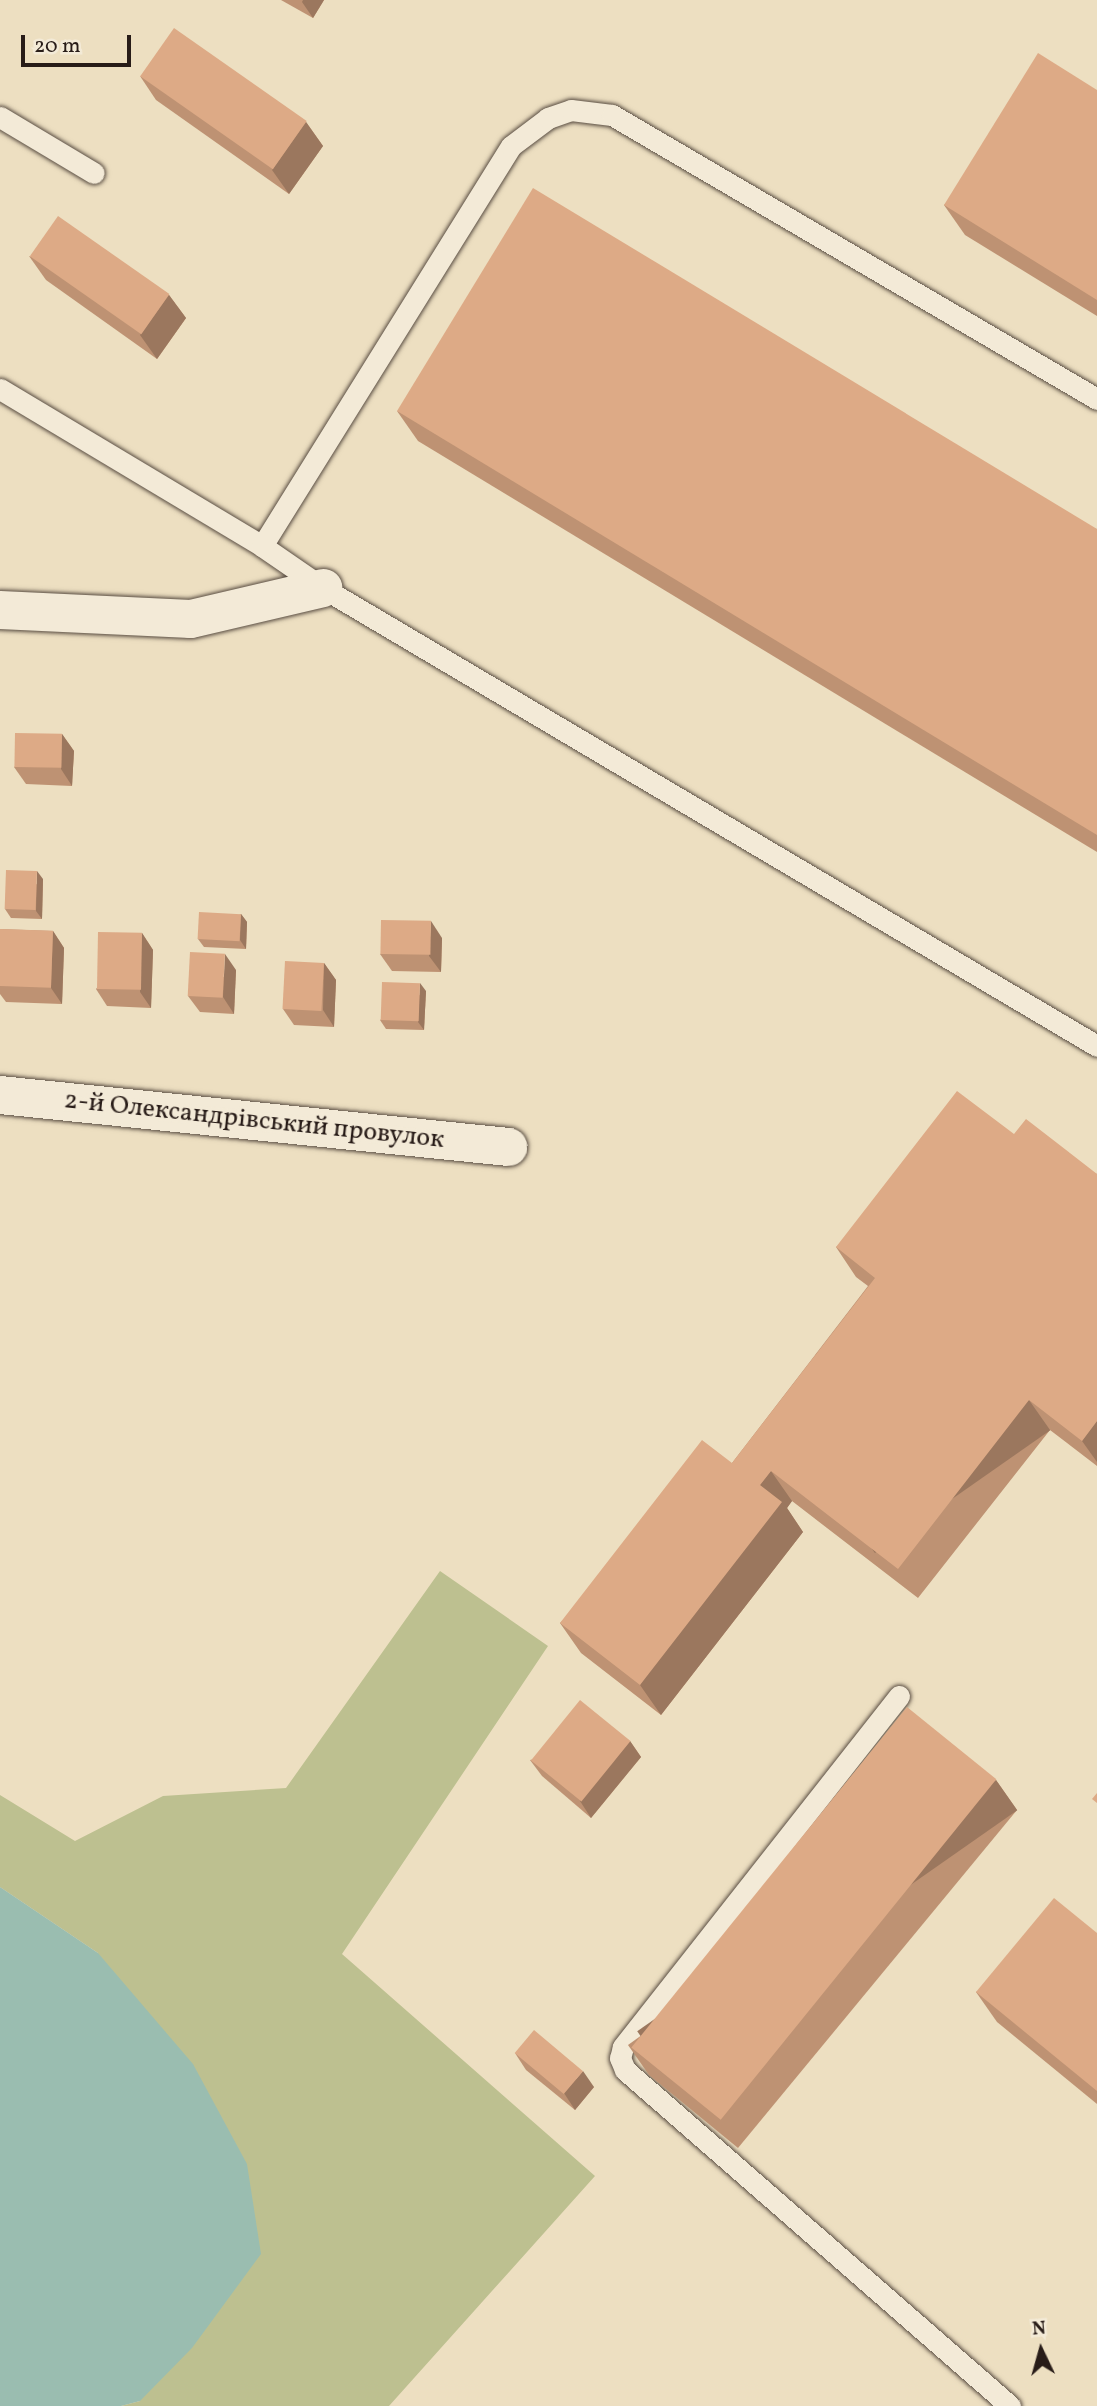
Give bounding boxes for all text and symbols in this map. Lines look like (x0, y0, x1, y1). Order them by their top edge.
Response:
scale bar (24, 21, 135, 65)
text: 20 m (34, 32, 80, 61)
street label: 2-й Олександрівський провулок (62, 1086, 446, 1156)
north arrow (1006, 2315, 1076, 2385)
text: N (1031, 2316, 1047, 2343)

